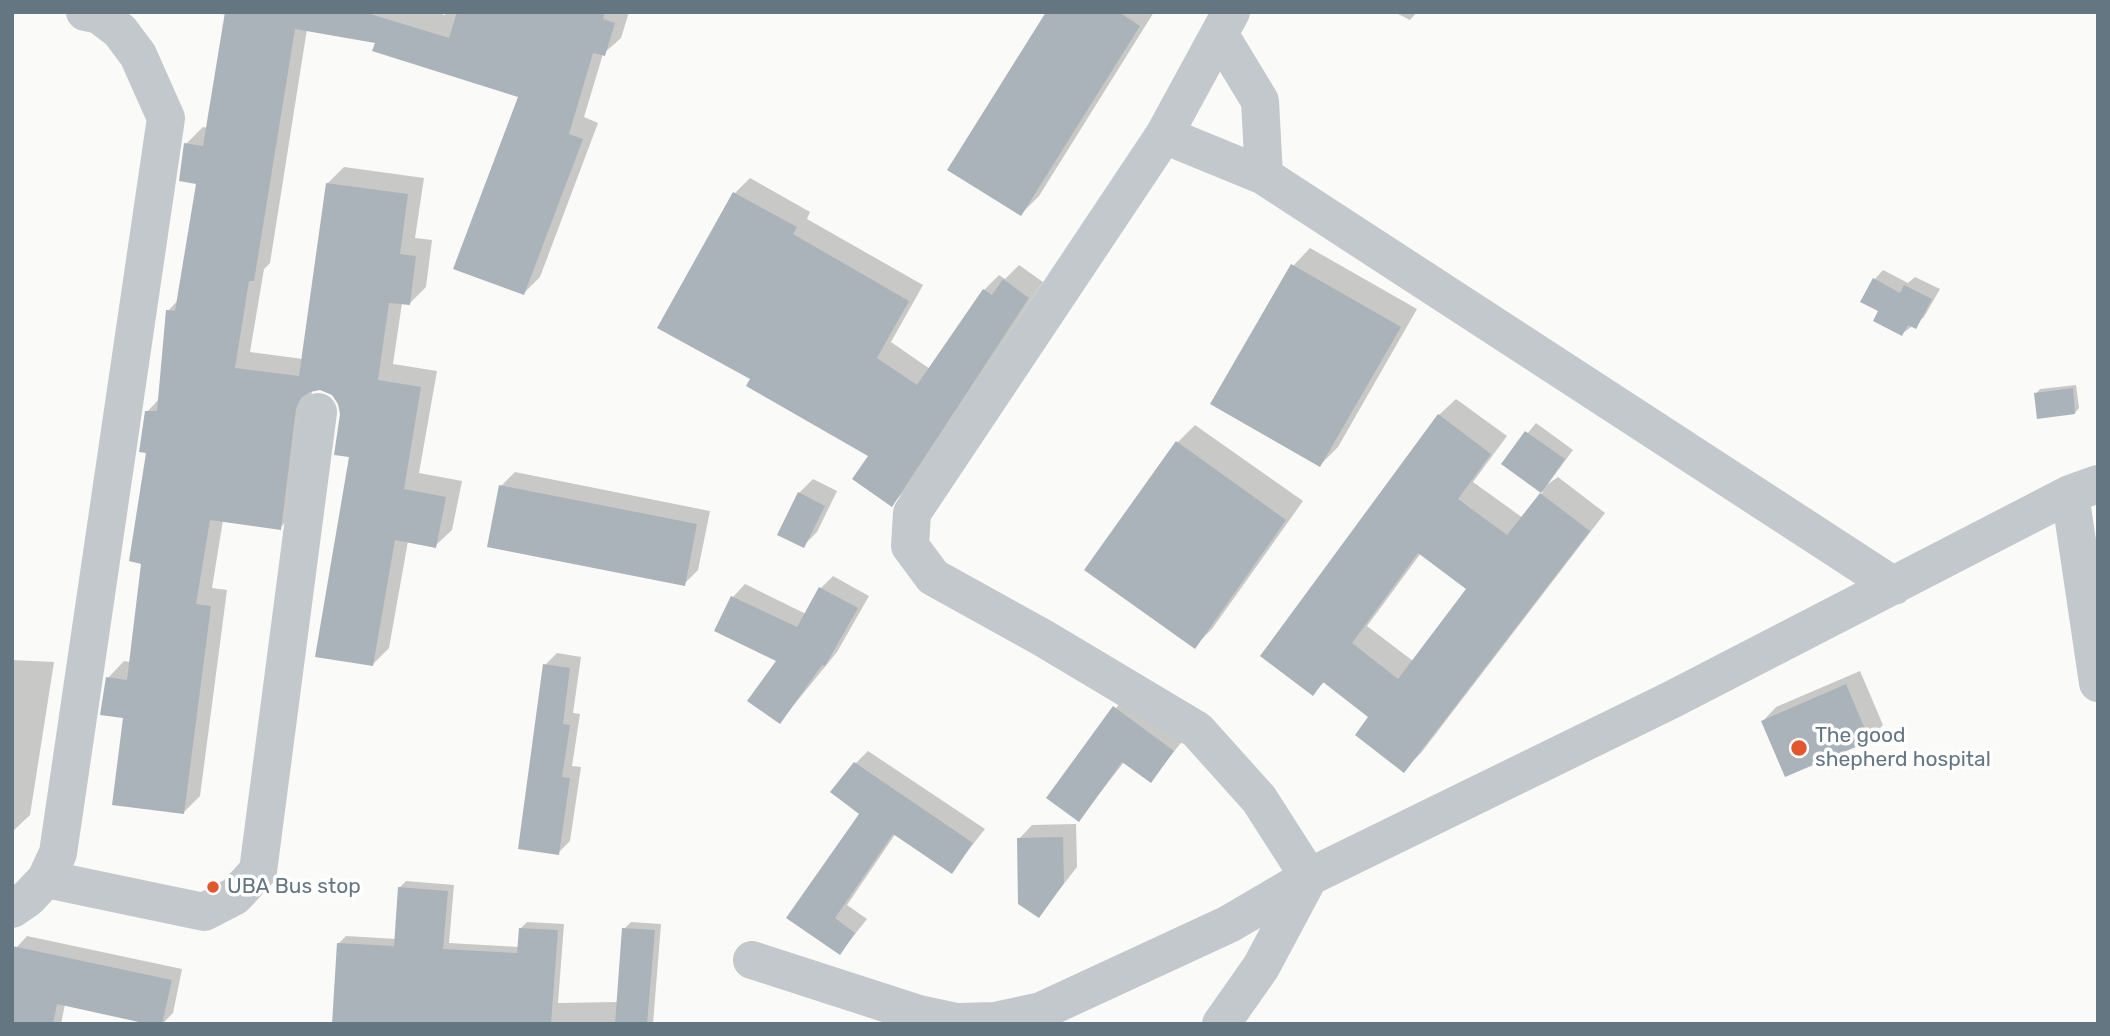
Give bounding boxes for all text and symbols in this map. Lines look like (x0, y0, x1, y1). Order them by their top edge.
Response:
place label: The good shepherd hospital (1815, 723, 1991, 773)
marker: The good shepherd hospital (1789, 738, 1809, 758)
place label: UBA Bus stop (227, 874, 361, 900)
marker: UBA Bus stop (205, 879, 221, 895)

